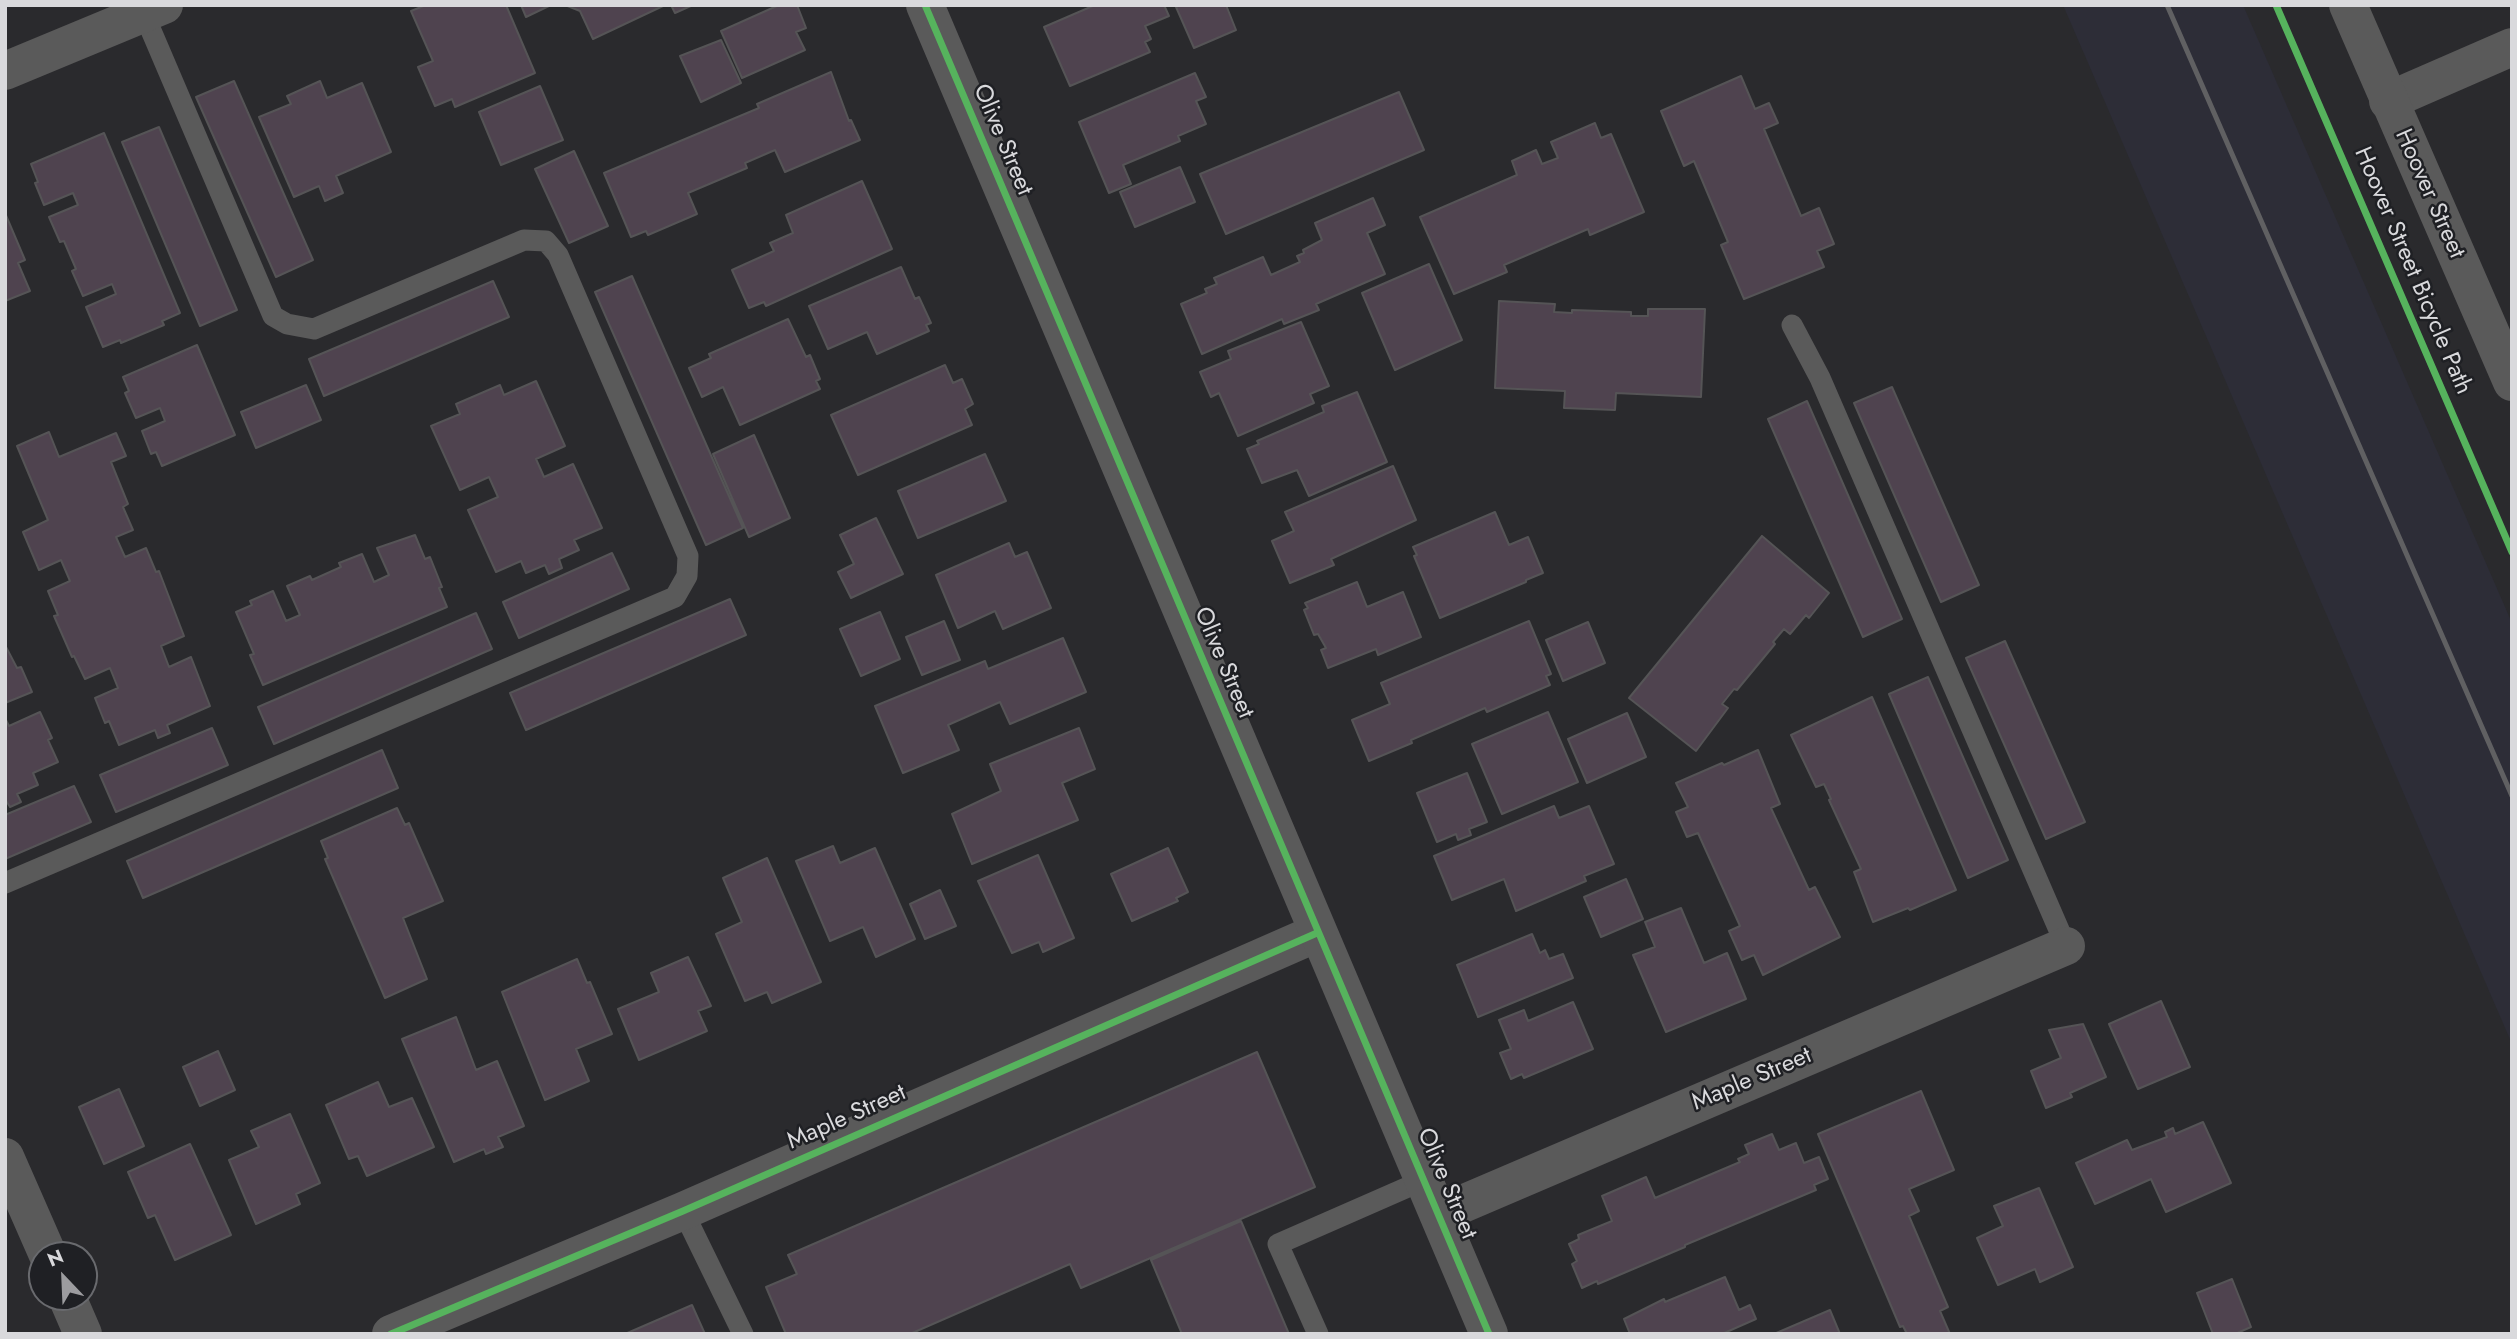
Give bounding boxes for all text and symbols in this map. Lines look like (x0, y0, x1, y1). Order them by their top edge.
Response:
street label: Olive Street (966, 80, 1038, 200)
street label: Hoover Street (2388, 125, 2470, 263)
street label: Hoover Street Bicycle Path (2347, 143, 2477, 399)
street label: Olive Street (1187, 603, 1259, 723)
street label: Maple Street (1688, 1042, 1816, 1118)
street label: Maple Street (783, 1079, 911, 1157)
street label: Olive Street (1410, 1124, 1482, 1244)
north arrow (28, 1241, 98, 1311)
text: N (43, 1243, 68, 1273)

